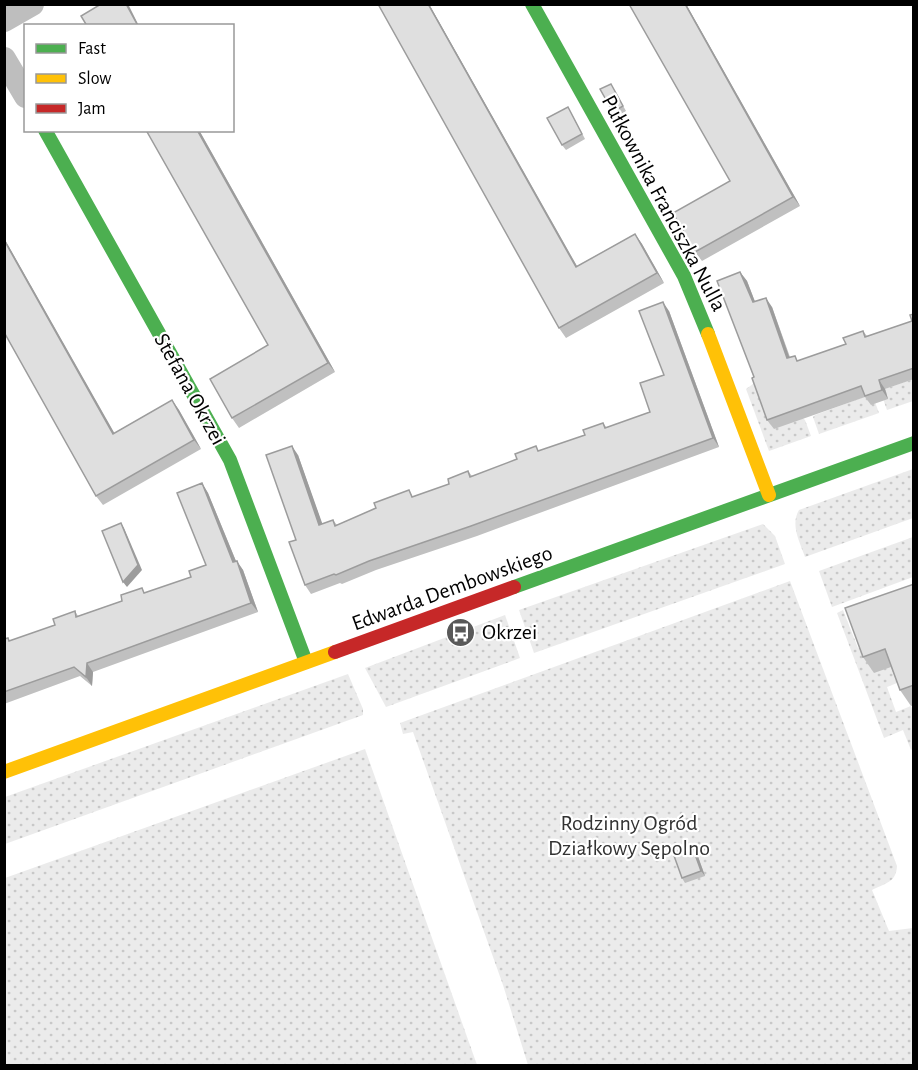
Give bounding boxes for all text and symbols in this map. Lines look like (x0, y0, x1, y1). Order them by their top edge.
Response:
legend (24, 24, 234, 132)
text: Fast (78, 40, 106, 58)
text: Slow (78, 70, 111, 88)
street label: Pułkownika Franciszka Nulla (598, 91, 730, 315)
text: Jam (78, 100, 106, 118)
street label: Stefana Okrzei (150, 329, 230, 449)
street label: Edwarda Dembowskiego (349, 541, 555, 635)
bus stop icon: Okrzei (445, 616, 477, 648)
place label: Okrzei (482, 621, 537, 643)
park label: Rodzinny Ogród Działkowy Sępolno (548, 812, 710, 859)

